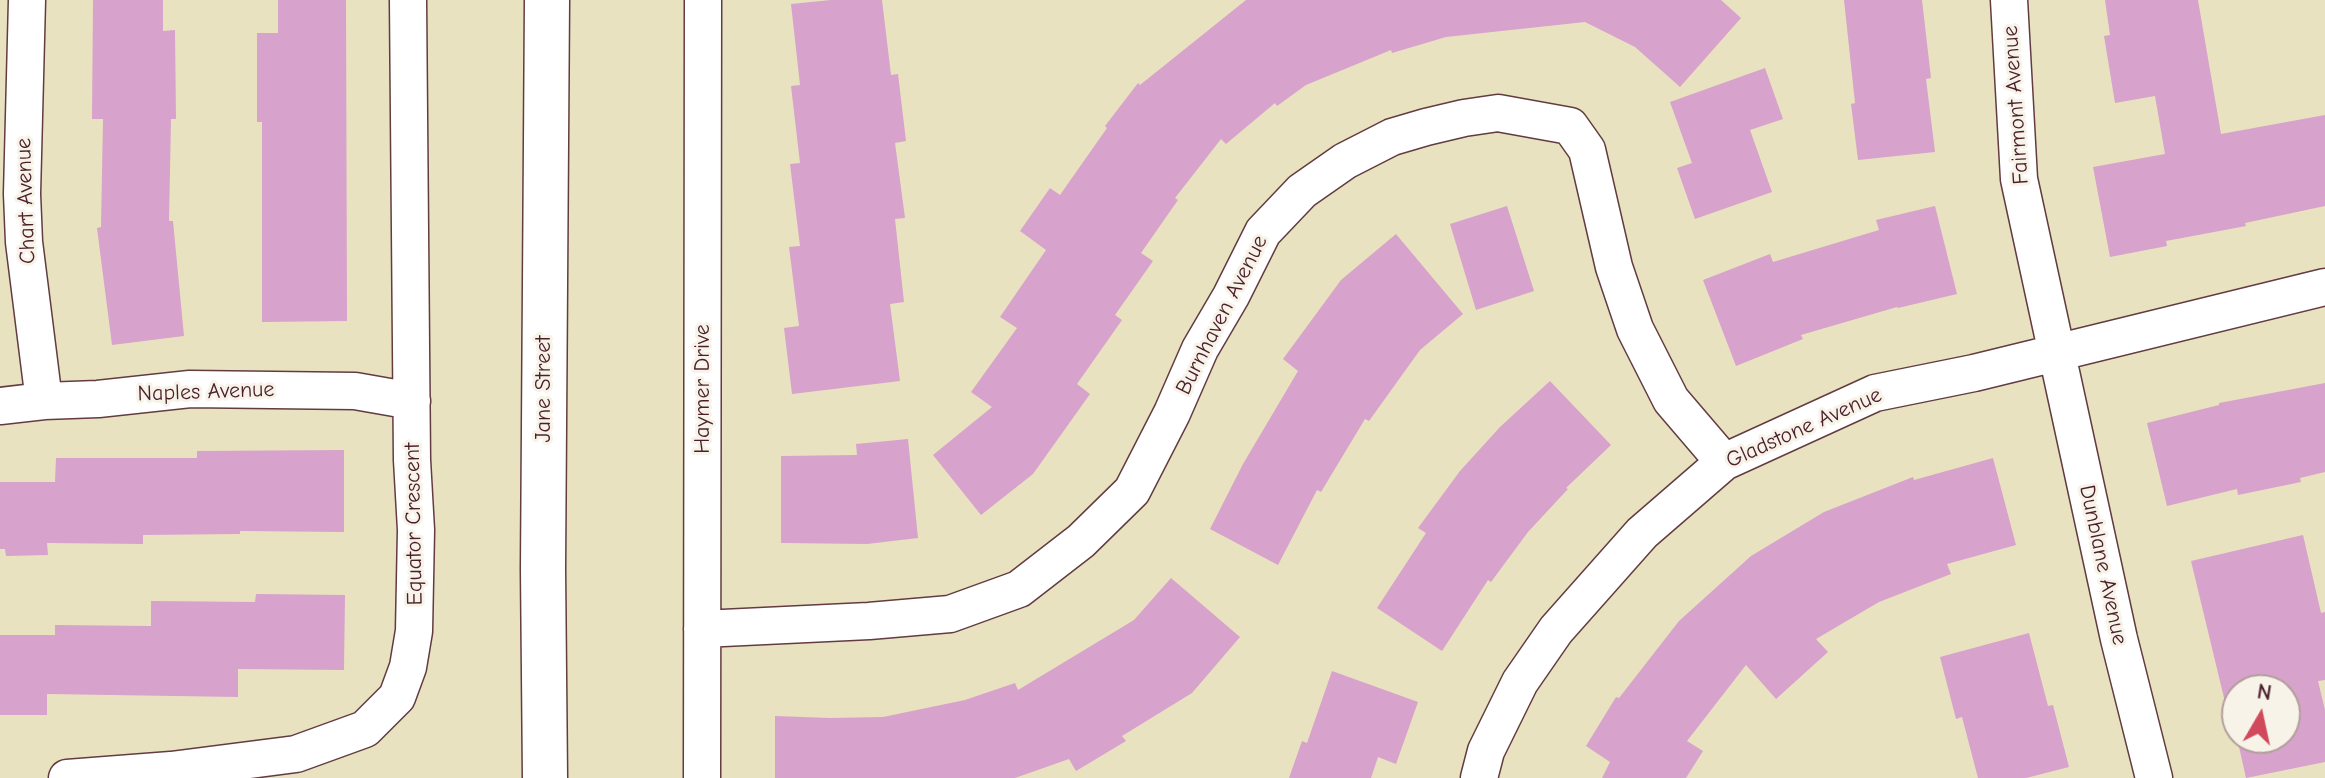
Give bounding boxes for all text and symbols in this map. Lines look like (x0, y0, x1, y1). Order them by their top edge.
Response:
street label: Fairmont Avenue (1997, 25, 2035, 185)
street label: Chart Avenue (11, 138, 41, 264)
street label: Burnhaven Avenue (1170, 231, 1274, 399)
street label: Haymer Drive (690, 324, 716, 454)
street label: Jane Street (531, 335, 557, 443)
street label: Naples Avenue (137, 376, 275, 408)
street label: Gladstone Avenue (1722, 382, 1886, 474)
street label: Equator Crescent (399, 442, 429, 606)
street label: Dunblane Avenue (2073, 483, 2133, 647)
north arrow (2221, 674, 2301, 754)
text: N (2255, 678, 2274, 706)

